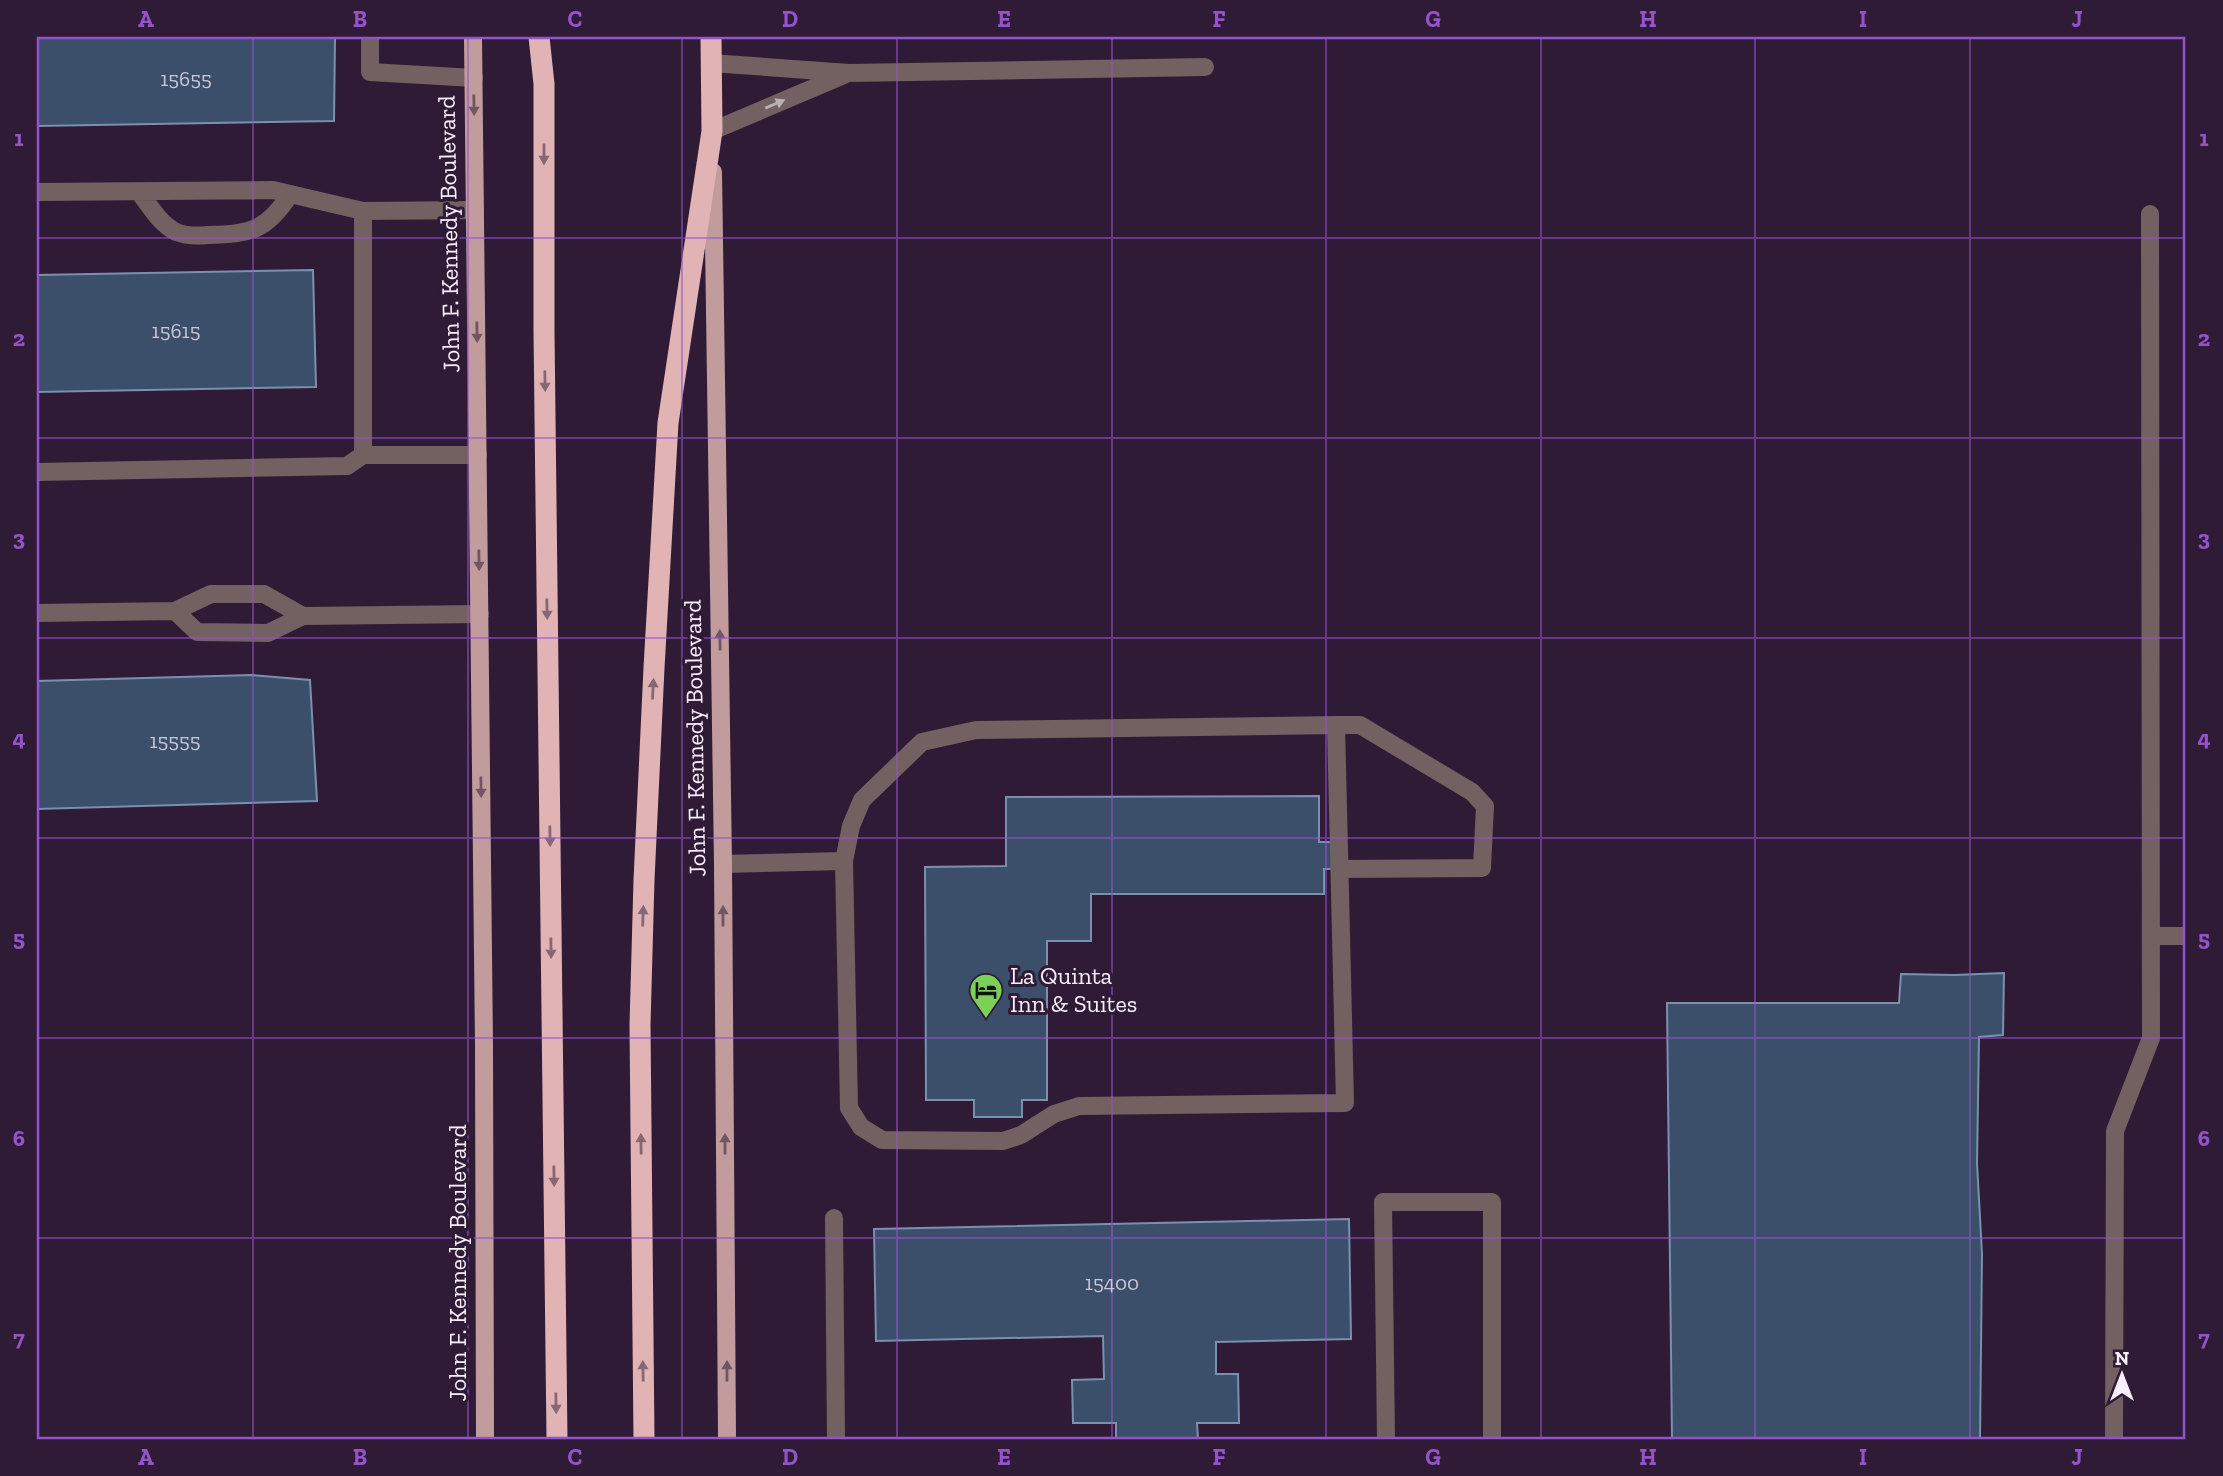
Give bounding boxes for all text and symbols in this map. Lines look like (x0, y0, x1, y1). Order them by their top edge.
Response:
text: A (138, 5, 154, 33)
text: B (353, 5, 367, 33)
text: C (568, 5, 582, 33)
text: D (782, 5, 798, 33)
text: E (997, 5, 1011, 33)
text: F (1212, 5, 1226, 33)
text: G (1425, 5, 1441, 33)
text: H (1639, 5, 1657, 33)
text: I (1859, 5, 1867, 33)
text: J (2071, 5, 2083, 33)
house number: 15655 (160, 66, 212, 91)
one-way arrow (468, 94, 480, 116)
street label: John F. Kennedy Boulevard (432, 95, 465, 373)
one-way arrow (764, 99, 785, 110)
text: 1 (14, 124, 24, 152)
text: 1 (2199, 124, 2209, 152)
one-way arrow (538, 143, 550, 165)
house number: 15615 (152, 318, 200, 343)
one-way arrow (471, 322, 483, 344)
text: 2 (13, 324, 25, 352)
text: 2 (2198, 324, 2210, 352)
one-way arrow (539, 370, 551, 392)
text: 3 (13, 524, 25, 552)
text: 3 (2198, 524, 2210, 552)
one-way arrow (473, 549, 485, 571)
one-way arrow (542, 598, 553, 620)
street label: John F. Kennedy Boulevard (678, 599, 711, 877)
one-way arrow (714, 628, 725, 650)
one-way arrow (648, 678, 659, 700)
text: 4 (12, 724, 26, 752)
text: 4 (2197, 724, 2211, 752)
house number: 15555 (149, 728, 201, 753)
one-way arrow (476, 777, 487, 799)
one-way arrow (544, 825, 556, 847)
one-way arrow (637, 905, 649, 927)
one-way arrow (717, 905, 729, 927)
text: 5 (13, 924, 25, 952)
text: 5 (2198, 924, 2210, 952)
one-way arrow (545, 938, 557, 960)
place label: La Quinta Inn & Suites (1010, 961, 1137, 1018)
hotel icon: La Quinta Inn & Suites (967, 971, 1005, 1020)
text: 6 (13, 1124, 25, 1152)
street label: John F. Kennedy Boulevard (443, 1124, 472, 1402)
text: 6 (2198, 1124, 2210, 1152)
one-way arrow (635, 1132, 647, 1154)
one-way arrow (719, 1132, 731, 1154)
one-way arrow (548, 1165, 560, 1187)
house number: 15400 (1085, 1270, 1139, 1295)
text: 7 (13, 1324, 25, 1352)
text: 7 (2198, 1324, 2210, 1352)
north arrow (2086, 1340, 2156, 1410)
text: N (2115, 1347, 2129, 1370)
one-way arrow (637, 1360, 649, 1382)
one-way arrow (721, 1360, 733, 1382)
one-way arrow (550, 1392, 562, 1414)
text: A (138, 1443, 154, 1471)
text: B (353, 1443, 367, 1471)
text: C (568, 1443, 582, 1471)
text: D (782, 1443, 798, 1471)
text: E (997, 1443, 1011, 1471)
text: F (1212, 1443, 1226, 1471)
text: G (1425, 1443, 1441, 1471)
text: H (1639, 1443, 1657, 1471)
text: I (1859, 1443, 1867, 1471)
text: J (2071, 1443, 2083, 1471)

